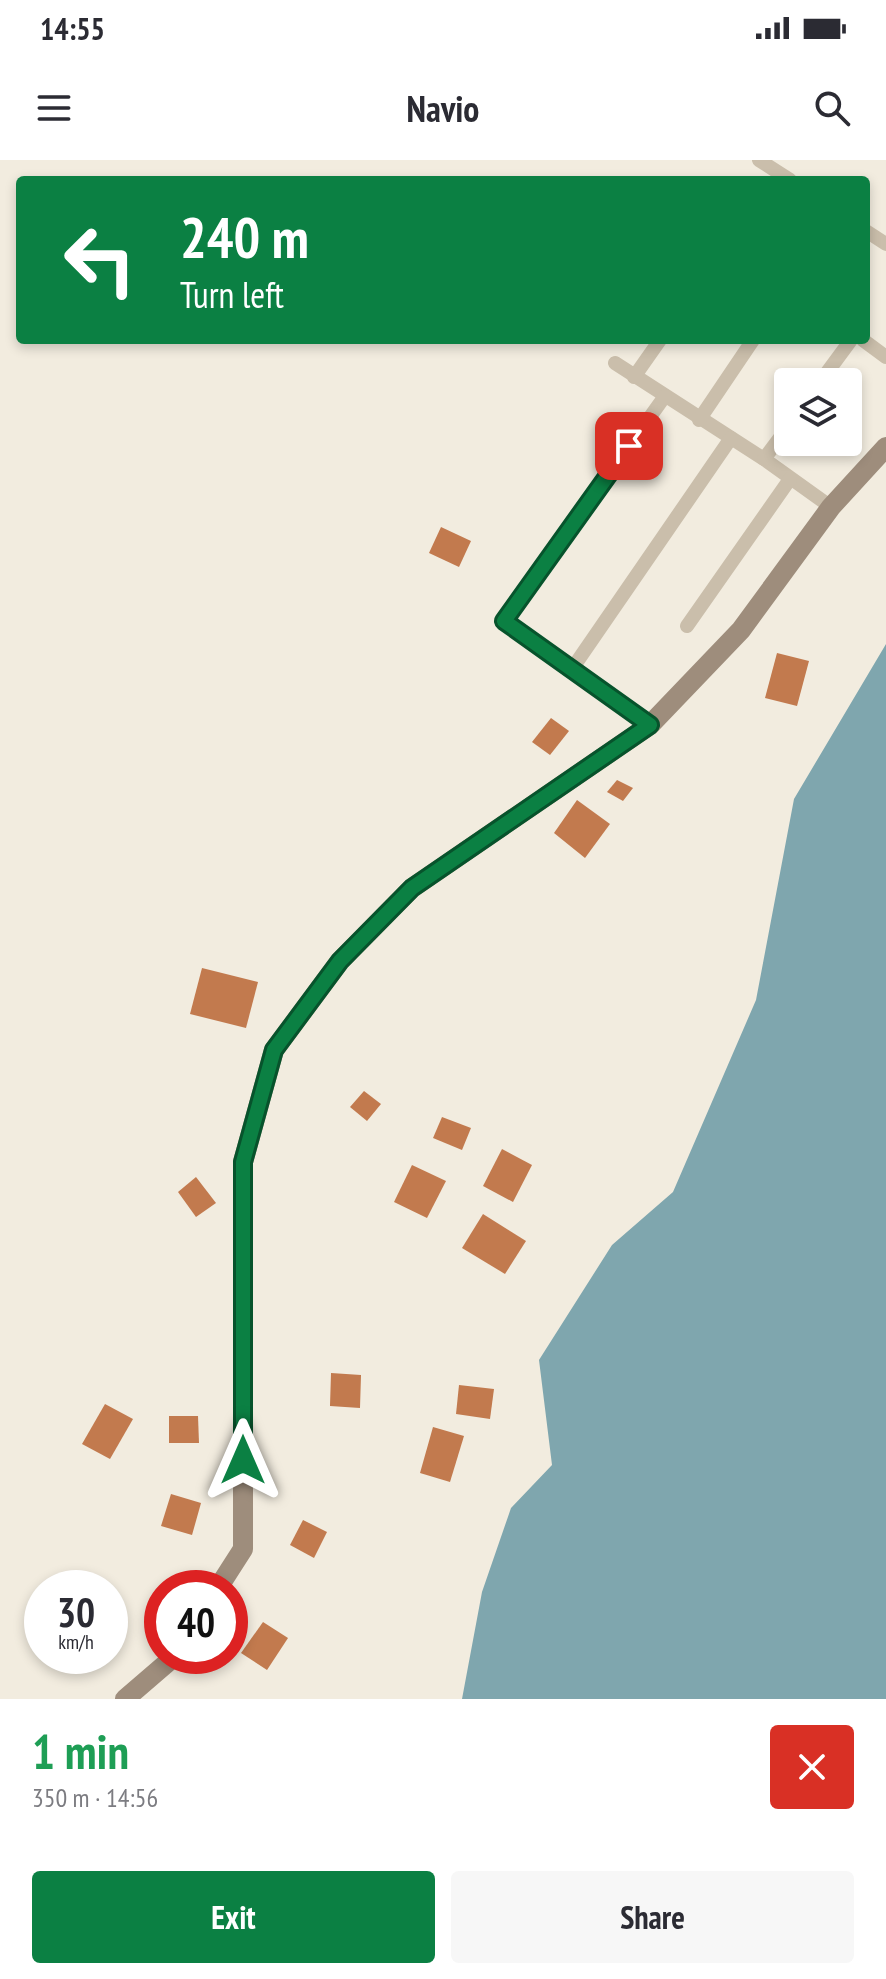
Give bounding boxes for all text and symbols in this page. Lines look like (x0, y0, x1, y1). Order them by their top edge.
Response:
text: 14:55 (40, 9, 105, 48)
text: Navio (407, 85, 479, 132)
icon: menu (32, 86, 76, 130)
icon: search (810, 86, 854, 130)
text: 240 m (180, 201, 309, 273)
icon: left (48, 208, 152, 312)
text: Turn left (180, 271, 284, 318)
map controls (774, 368, 862, 456)
button: layers (774, 368, 862, 456)
pin (595, 412, 663, 480)
icon: arrive (607, 424, 651, 468)
position arrow (201, 1418, 285, 1502)
speed limit sign: 40 (144, 1570, 248, 1674)
text: 30 (57, 1586, 95, 1638)
text: km/h (58, 1629, 94, 1655)
text: 1 min (32, 1720, 129, 1782)
button: close (770, 1725, 854, 1809)
text: 350 m · 14:56 (32, 1781, 158, 1814)
button: Exit (32, 1871, 435, 1963)
button: Share (451, 1871, 854, 1963)

